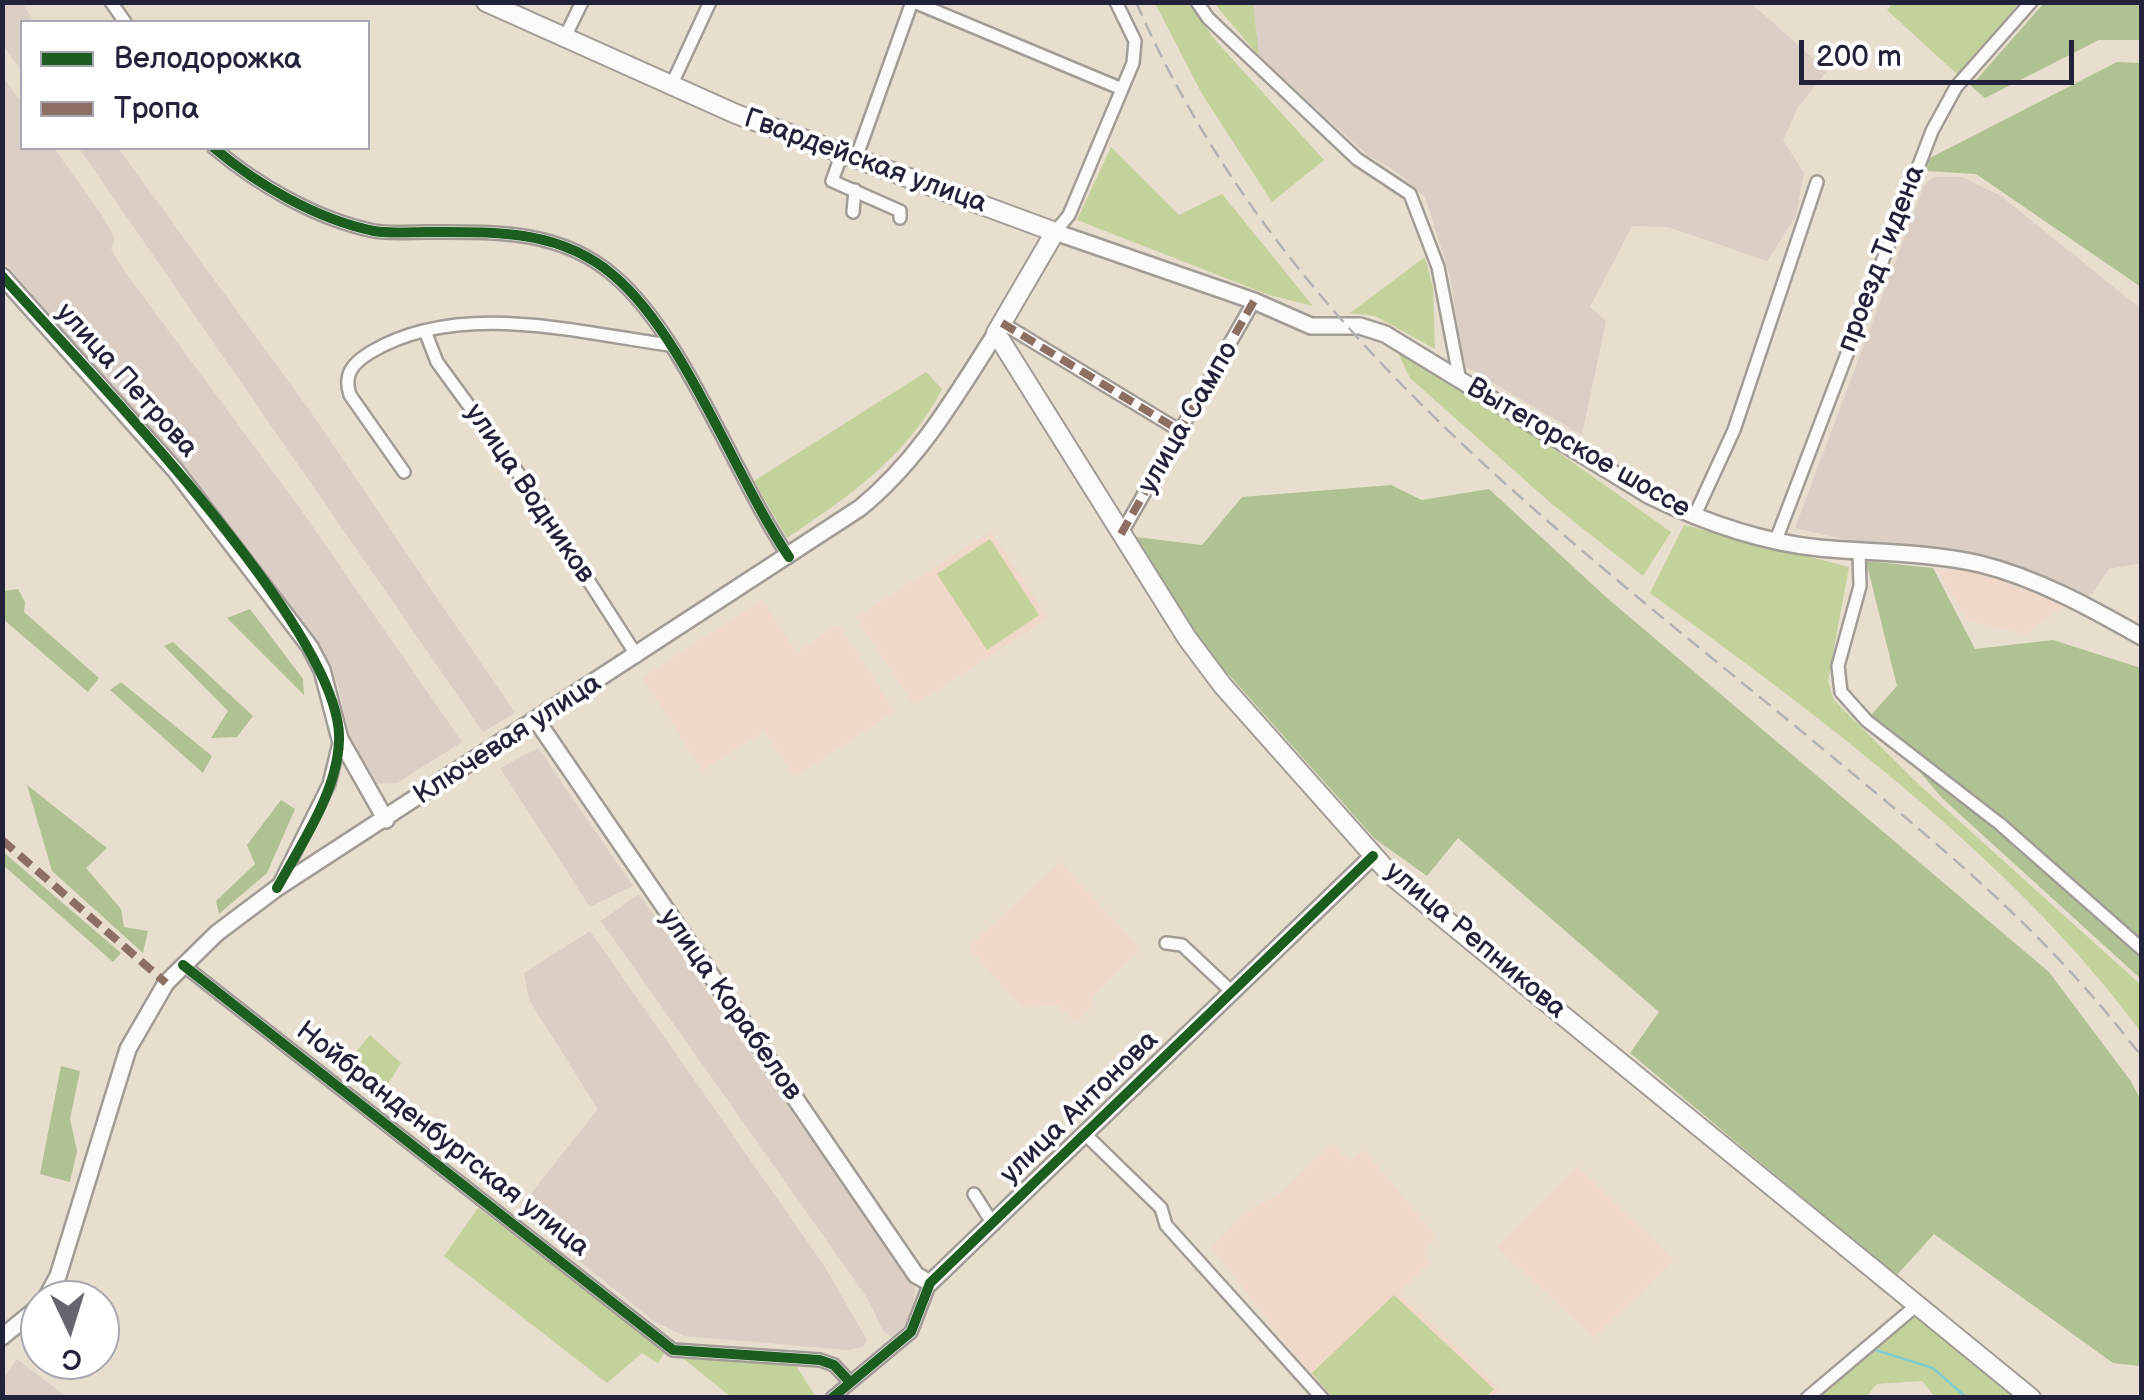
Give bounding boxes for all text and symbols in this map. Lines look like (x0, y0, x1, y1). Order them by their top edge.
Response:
legend (20, 20, 370, 150)
scale bar (1804, 20, 2079, 82)
text: 200 m (1816, 39, 1902, 75)
text: Велодорожка (114, 41, 302, 77)
text: Тропа (114, 91, 199, 127)
street label: Гвардейская улица (739, 103, 991, 221)
street label: проезд Тидена (1831, 161, 1933, 357)
street label: улица Петрова (48, 297, 204, 465)
street label: улица Сампо (1132, 336, 1246, 500)
street label: Вытегорское шоссе (1460, 371, 1696, 527)
street label: улица Водников (457, 398, 601, 590)
street label: Ключевая улица (408, 667, 608, 813)
street label: улица Репникова (1378, 855, 1572, 1027)
street label: улица Корабелов (651, 903, 809, 1107)
street label: Нойбранденбургская улица (289, 1015, 595, 1265)
street label: улица Антонова (994, 1024, 1166, 1192)
north arrow (20, 1280, 120, 1380)
text: С (61, 1341, 83, 1376)

